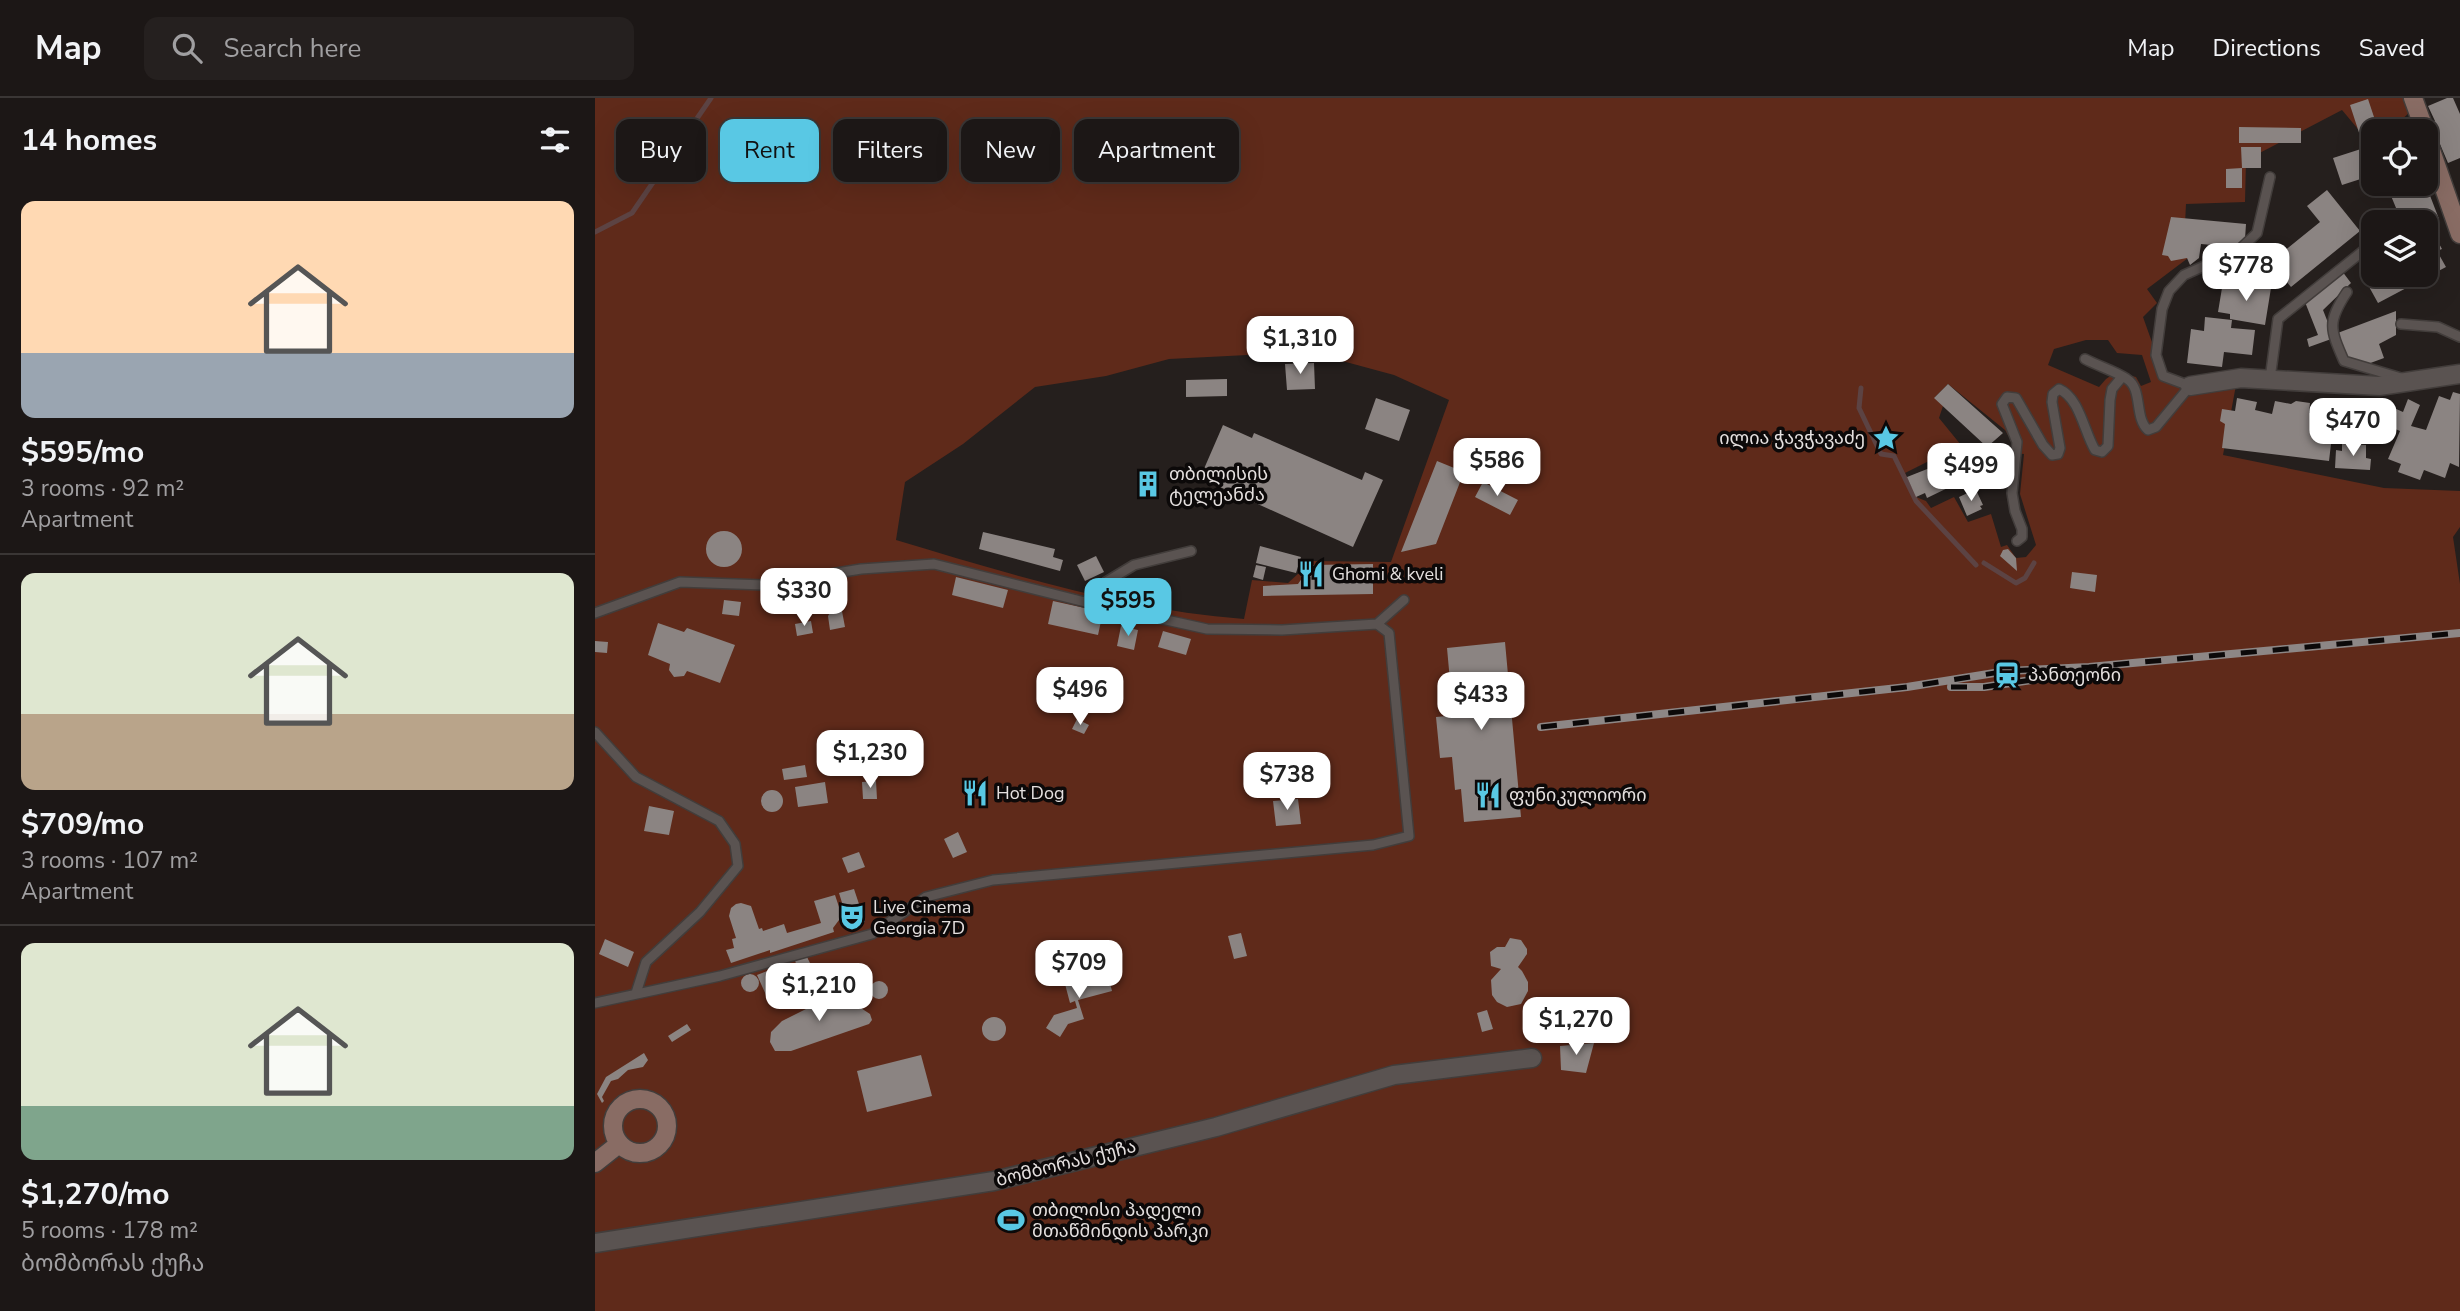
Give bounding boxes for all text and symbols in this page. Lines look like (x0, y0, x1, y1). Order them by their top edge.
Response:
search box (144, 17, 634, 80)
text: Map (35, 26, 102, 71)
icon: search (168, 29, 206, 67)
text: Search here (224, 31, 361, 66)
text: Map (2127, 32, 2174, 64)
text: Directions (2212, 32, 2321, 64)
text: Saved (2359, 32, 2425, 64)
chip: Buy (616, 119, 706, 182)
chip: Rent (720, 119, 819, 182)
chip: Filters (833, 119, 947, 182)
chip: New (961, 119, 1060, 182)
chip: Apartment (1074, 119, 1239, 182)
map controls (2361, 119, 2438, 287)
button: locate (2361, 119, 2438, 196)
text: 14 homes (21, 120, 157, 161)
icon: filters (536, 121, 574, 159)
button: layers (2361, 210, 2438, 287)
pin: $778 (2205, 244, 2287, 303)
icon: home (235, 246, 361, 372)
text: $778 (2218, 250, 2274, 281)
pin: $1,310 (1243, 316, 1357, 376)
text: $1,310 (1263, 323, 1337, 354)
pin: $470 (2312, 398, 2394, 458)
text: $470 (2325, 405, 2381, 436)
place icon: ილია ჭავჭავაძე (1871, 423, 1901, 453)
place label: ილია ჭავჭავაძე (1719, 426, 1865, 450)
text: $595/mo (21, 432, 144, 473)
pin: $586 (1456, 438, 1538, 498)
pin: $499 (1930, 444, 2012, 503)
text: $586 (1469, 445, 1525, 476)
text: $499 (1943, 450, 1999, 481)
place label: თბილისის ტელეანძა (1169, 462, 1268, 507)
building icon: თბილისის ტელეანძა (1133, 469, 1163, 499)
text: 3 rooms · 92 m² (21, 473, 184, 504)
text: Apartment (21, 504, 133, 535)
restaurant icon: Ghomi & kveli (1296, 559, 1326, 589)
place label: Ghomi & kveli (1332, 562, 1444, 586)
pin: $330 (763, 568, 845, 628)
text: $330 (776, 575, 832, 606)
pin: $595 (1087, 578, 1169, 638)
text: $595 (1100, 585, 1156, 616)
icon: home (235, 618, 361, 744)
station icon: პანთეონი (1992, 660, 2022, 690)
place label: პანთეონი (2028, 663, 2121, 687)
pin: $496 (1039, 668, 1121, 727)
pin: $433 (1440, 672, 1522, 732)
text: $496 (1052, 674, 1108, 705)
text: $433 (1453, 679, 1509, 710)
pin: $1,230 (813, 730, 927, 790)
text: $1,230 (833, 737, 907, 768)
pin: $738 (1246, 752, 1328, 812)
text: $738 (1259, 759, 1315, 790)
restaurant icon: Hot Dog (960, 778, 990, 808)
restaurant icon: ფუნიკულიორი (1473, 780, 1503, 810)
place label: Hot Dog (996, 781, 1064, 805)
place label: ფუნიკულიორი (1509, 783, 1647, 807)
text: $709/mo (21, 804, 144, 845)
text: 3 rooms · 107 m² (21, 845, 198, 876)
text: Apartment (21, 876, 133, 907)
place label: Live Cinema Georgia 7D (873, 895, 971, 940)
theatre icon: Live Cinema Georgia 7D (837, 902, 867, 932)
pin: $709 (1038, 940, 1120, 1000)
text: $709 (1051, 947, 1107, 978)
pin: $1,210 (762, 964, 876, 1023)
text: $1,210 (782, 970, 856, 1001)
icon: home (235, 988, 361, 1114)
pin: $1,270 (1519, 998, 1633, 1057)
text: $1,270 (1539, 1004, 1613, 1035)
street label: ბომბორას ქუჩა (993, 1134, 1139, 1192)
text: $1,270/mo (21, 1174, 170, 1215)
place label: თბილისი პადელი მთაწმინდის პარკი (1032, 1198, 1209, 1243)
sports icon: თბილისი პადელი მთაწმინდის პარკი (996, 1205, 1026, 1235)
text: 5 rooms · 178 m² (21, 1215, 198, 1246)
text: ბომბორას ქუჩა (21, 1248, 204, 1279)

